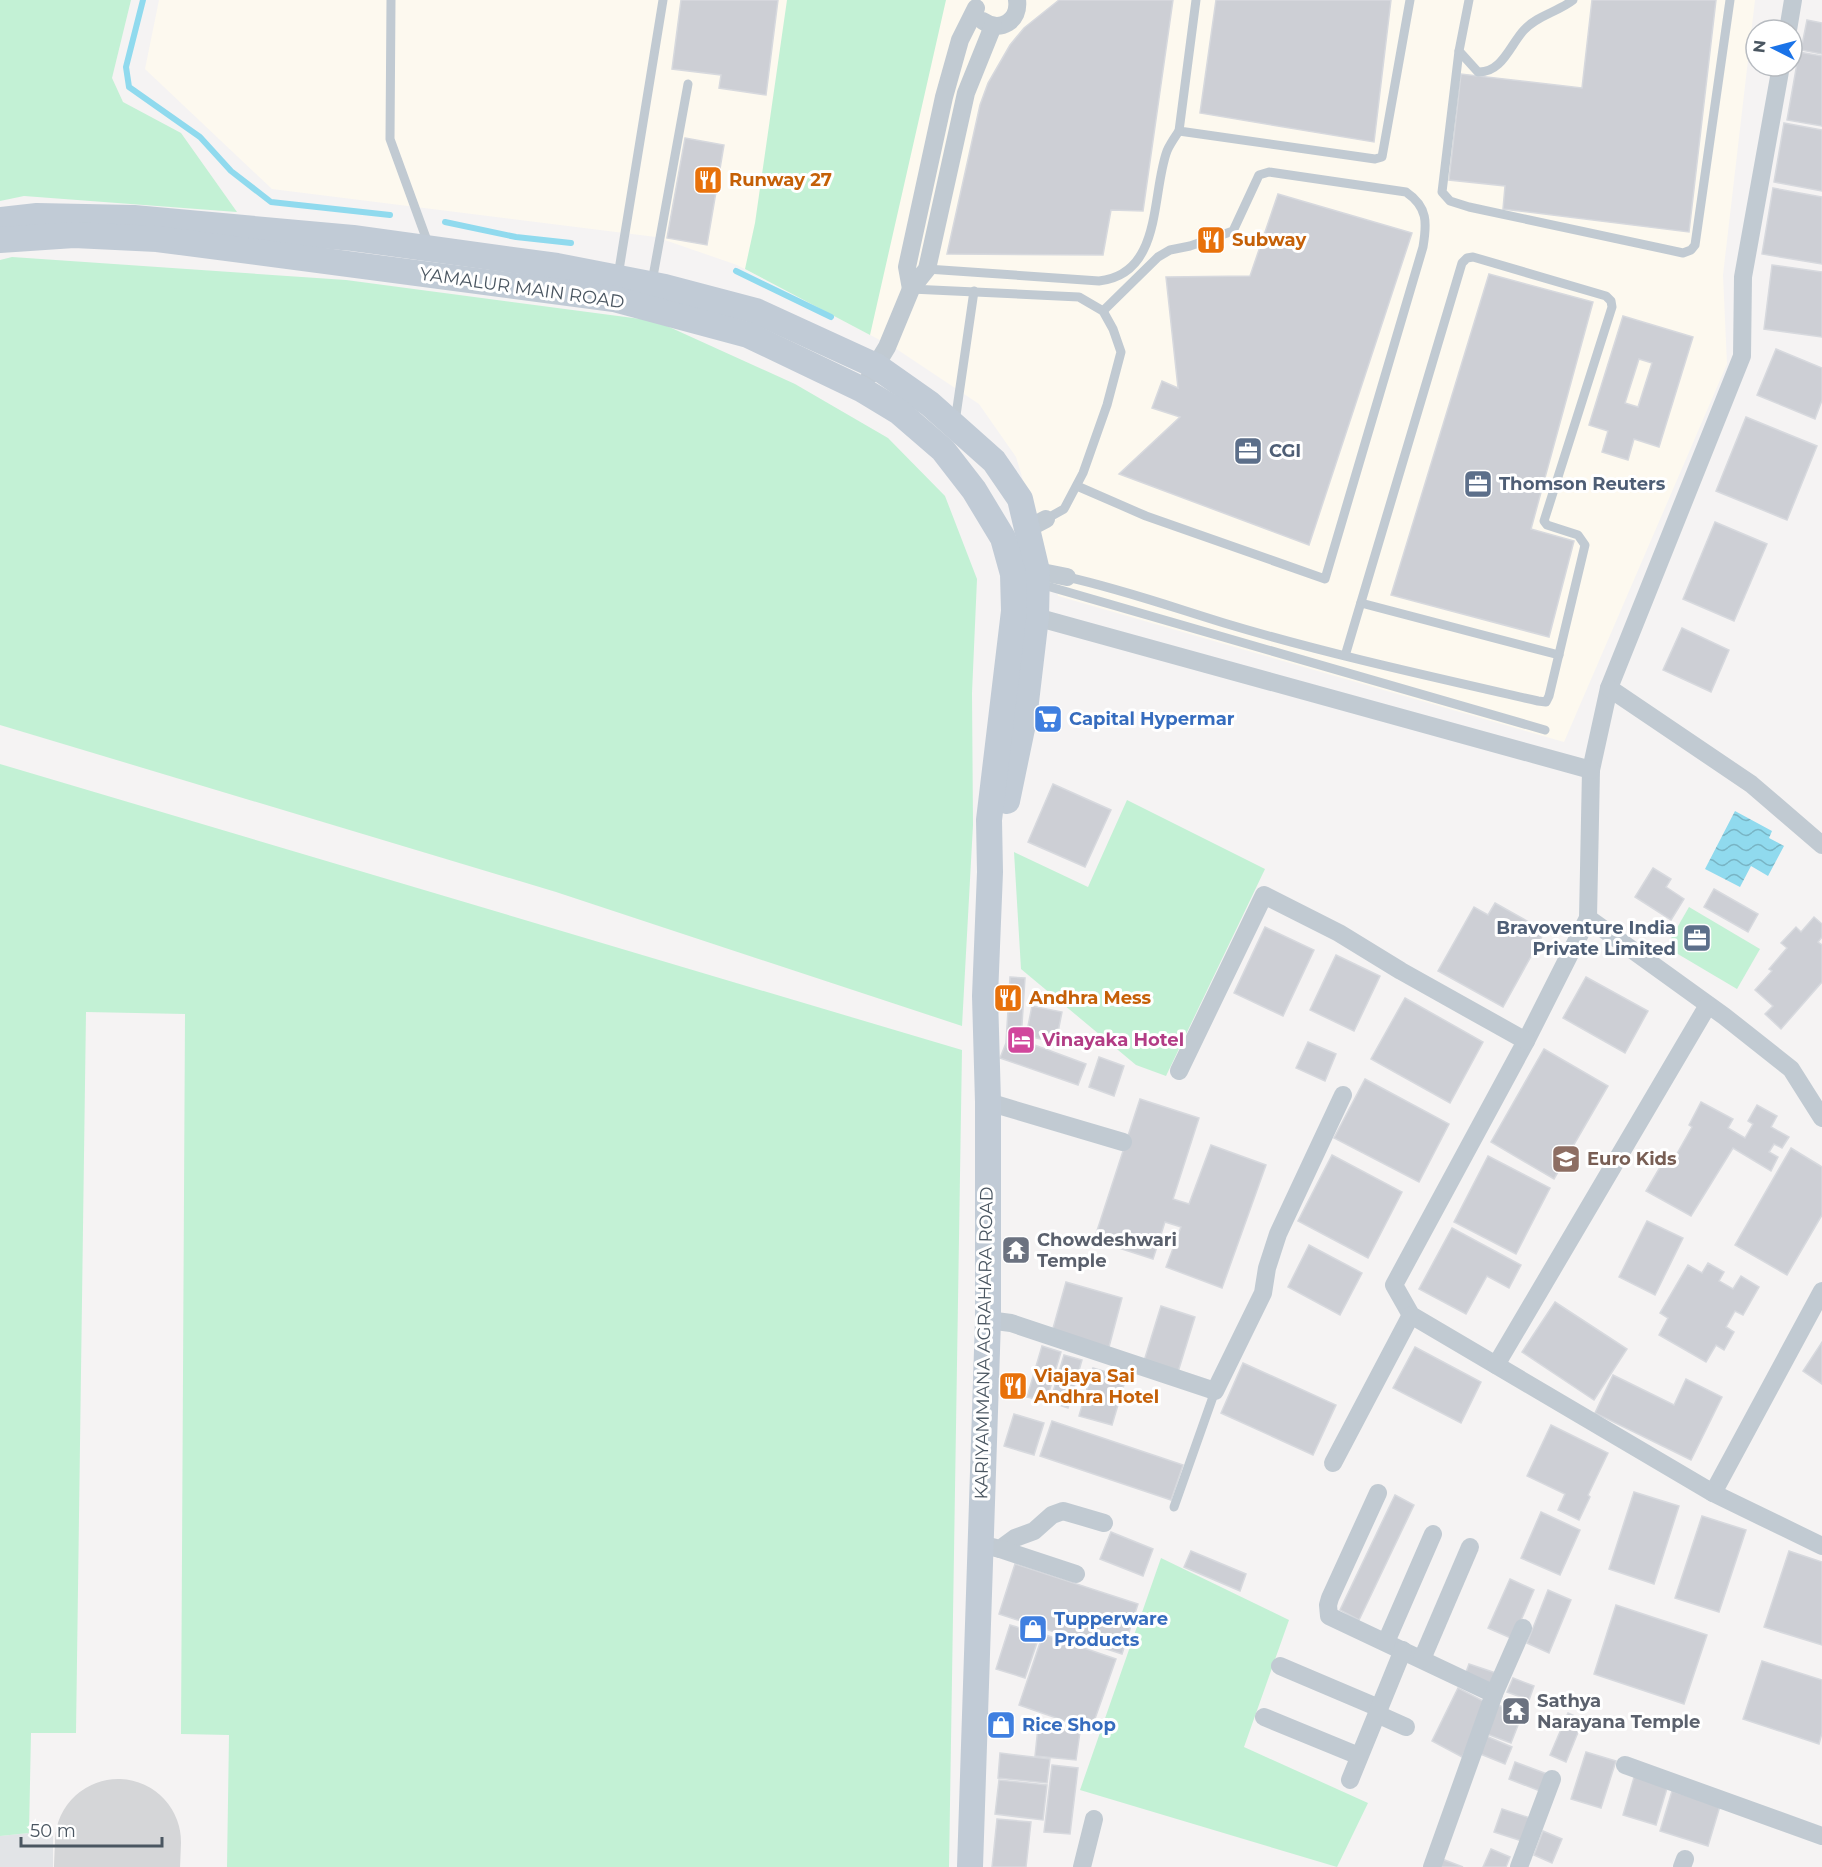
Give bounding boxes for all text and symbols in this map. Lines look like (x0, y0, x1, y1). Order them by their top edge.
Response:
north arrow (1744, 18, 1804, 78)
text: N (1749, 39, 1770, 54)
restaurant icon: Runway 27 (692, 164, 724, 196)
place label: Runway 27 (729, 169, 832, 191)
restaurant icon: Subway (1195, 224, 1227, 256)
place label: Subway (1232, 229, 1306, 251)
street label: YAMALUR MAIN ROAD (418, 263, 626, 313)
office icon: CGI (1232, 435, 1264, 467)
place label: CGI (1269, 440, 1301, 462)
office icon: Thomson Reuters (1462, 468, 1494, 500)
place label: Thomson Reuters (1499, 473, 1666, 495)
supermarket icon: Capital Hypermar (1032, 703, 1064, 735)
place label: Capital Hypermar (1069, 708, 1235, 730)
place label: Bravoventure India Private Limited (1496, 917, 1676, 960)
office icon: Bravoventure India Private Limited (1681, 922, 1713, 954)
restaurant icon: Andhra Mess (992, 982, 1024, 1014)
place label: Andhra Mess (1028, 987, 1152, 1009)
hotel icon: Vinayaka Hotel (1005, 1024, 1037, 1056)
place label: Vinayaka Hotel (1041, 1029, 1184, 1051)
school or university icon: Euro Kids (1550, 1143, 1582, 1175)
place label: Euro Kids (1587, 1148, 1677, 1170)
street label: KARIYAMMANA AGRAHARA ROAD (970, 1186, 998, 1500)
place label: Chowdeshwari Temple (1037, 1229, 1177, 1272)
temple icon: Chowdeshwari Temple (1000, 1234, 1032, 1266)
place label: Viajaya Sai Andhra Hotel (1033, 1365, 1159, 1408)
restaurant icon: Viajaya Sai Andhra Hotel (997, 1370, 1029, 1402)
place label: Tupperware Products (1054, 1608, 1168, 1651)
shop icon: Tupperware Products (1017, 1613, 1049, 1645)
place label: Sathya Narayana Temple (1537, 1690, 1700, 1733)
temple icon: Sathya Narayana Temple (1500, 1695, 1532, 1727)
shop icon: Rice Shop (985, 1709, 1017, 1741)
place label: Rice Shop (1022, 1714, 1116, 1736)
scale bar (21, 1810, 162, 1848)
text: 50 m (30, 1820, 76, 1842)

